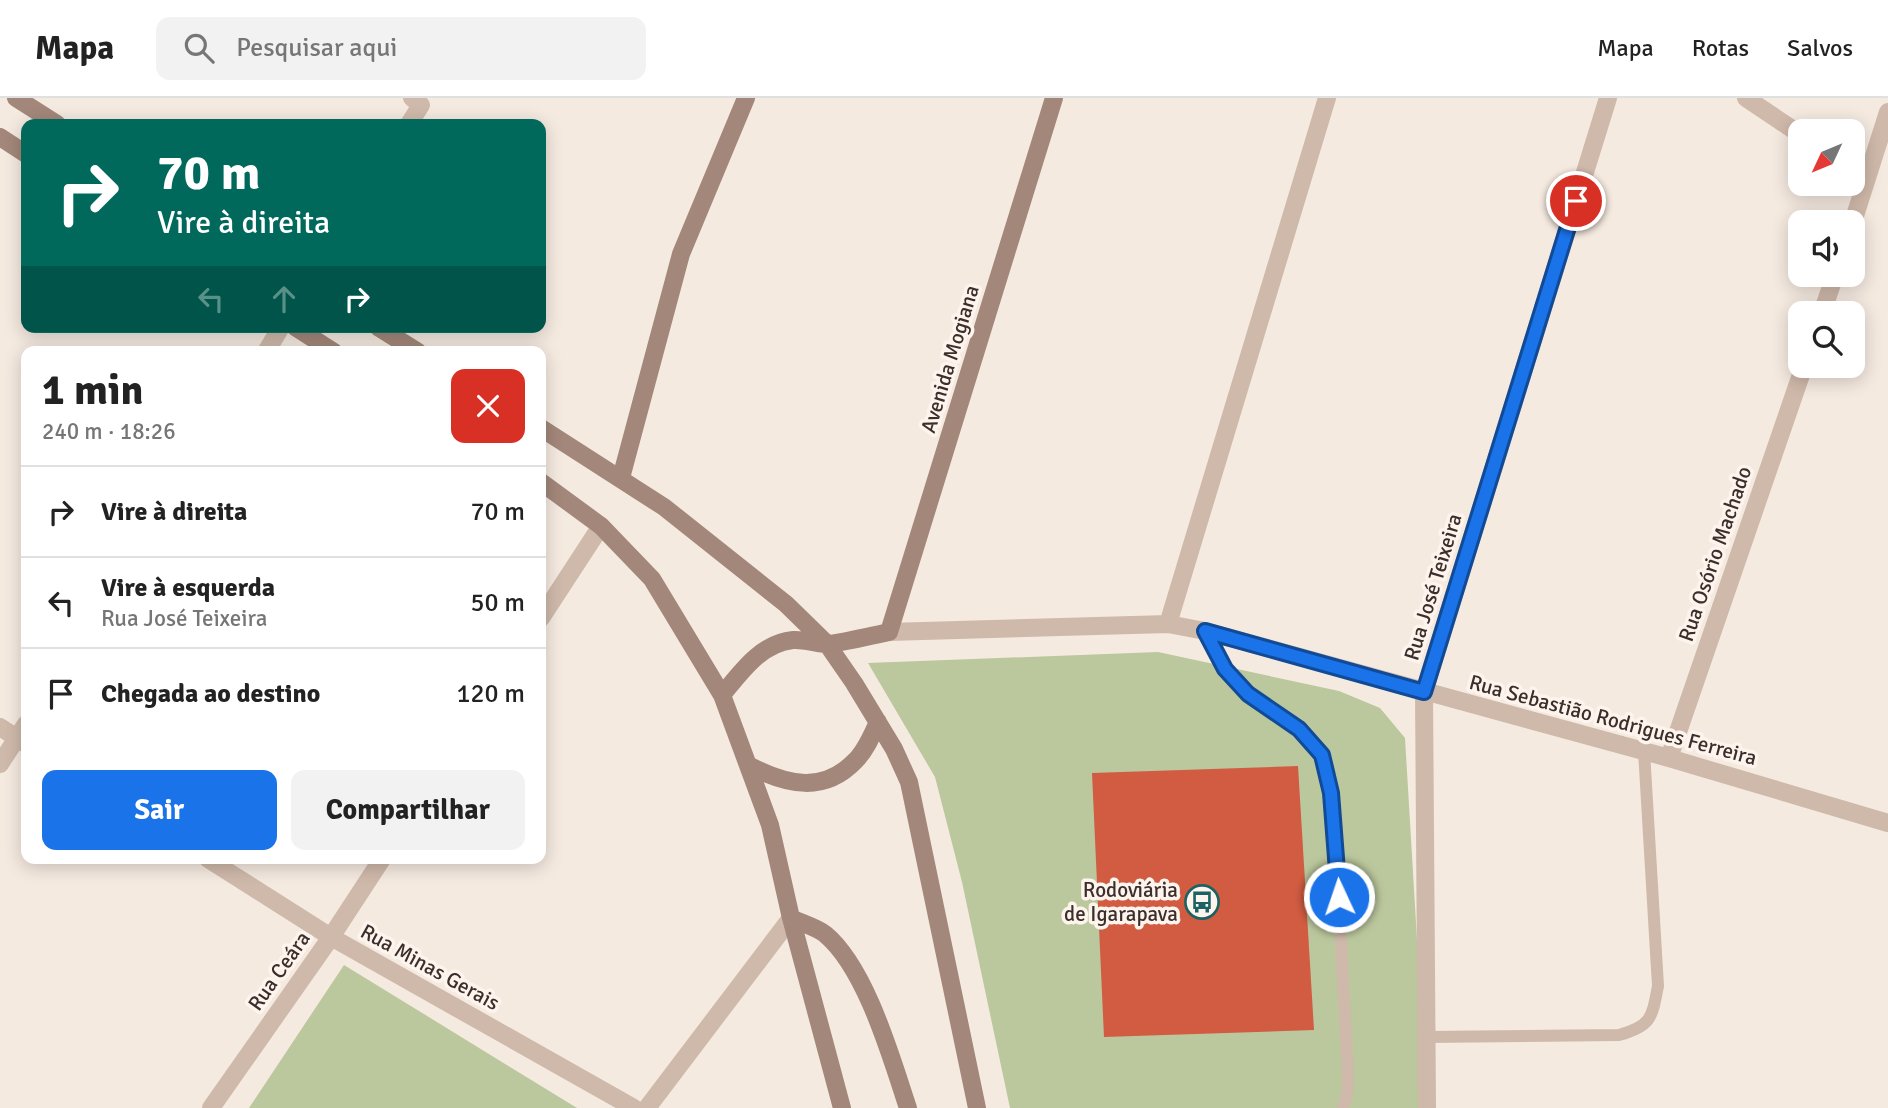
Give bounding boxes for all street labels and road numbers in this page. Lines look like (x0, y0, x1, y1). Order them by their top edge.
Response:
street label: Avenida Mogiana (915, 282, 985, 436)
street label: Rua Osório Machado (1673, 463, 1757, 645)
street label: Rua José Teixeira (1398, 511, 1468, 663)
street label: Rua Sebastião Rodrigues Ferreira (1466, 669, 1760, 771)
street label: Rua Minas Gerais (356, 918, 504, 1016)
street label: Rua Ceára (242, 926, 316, 1016)

